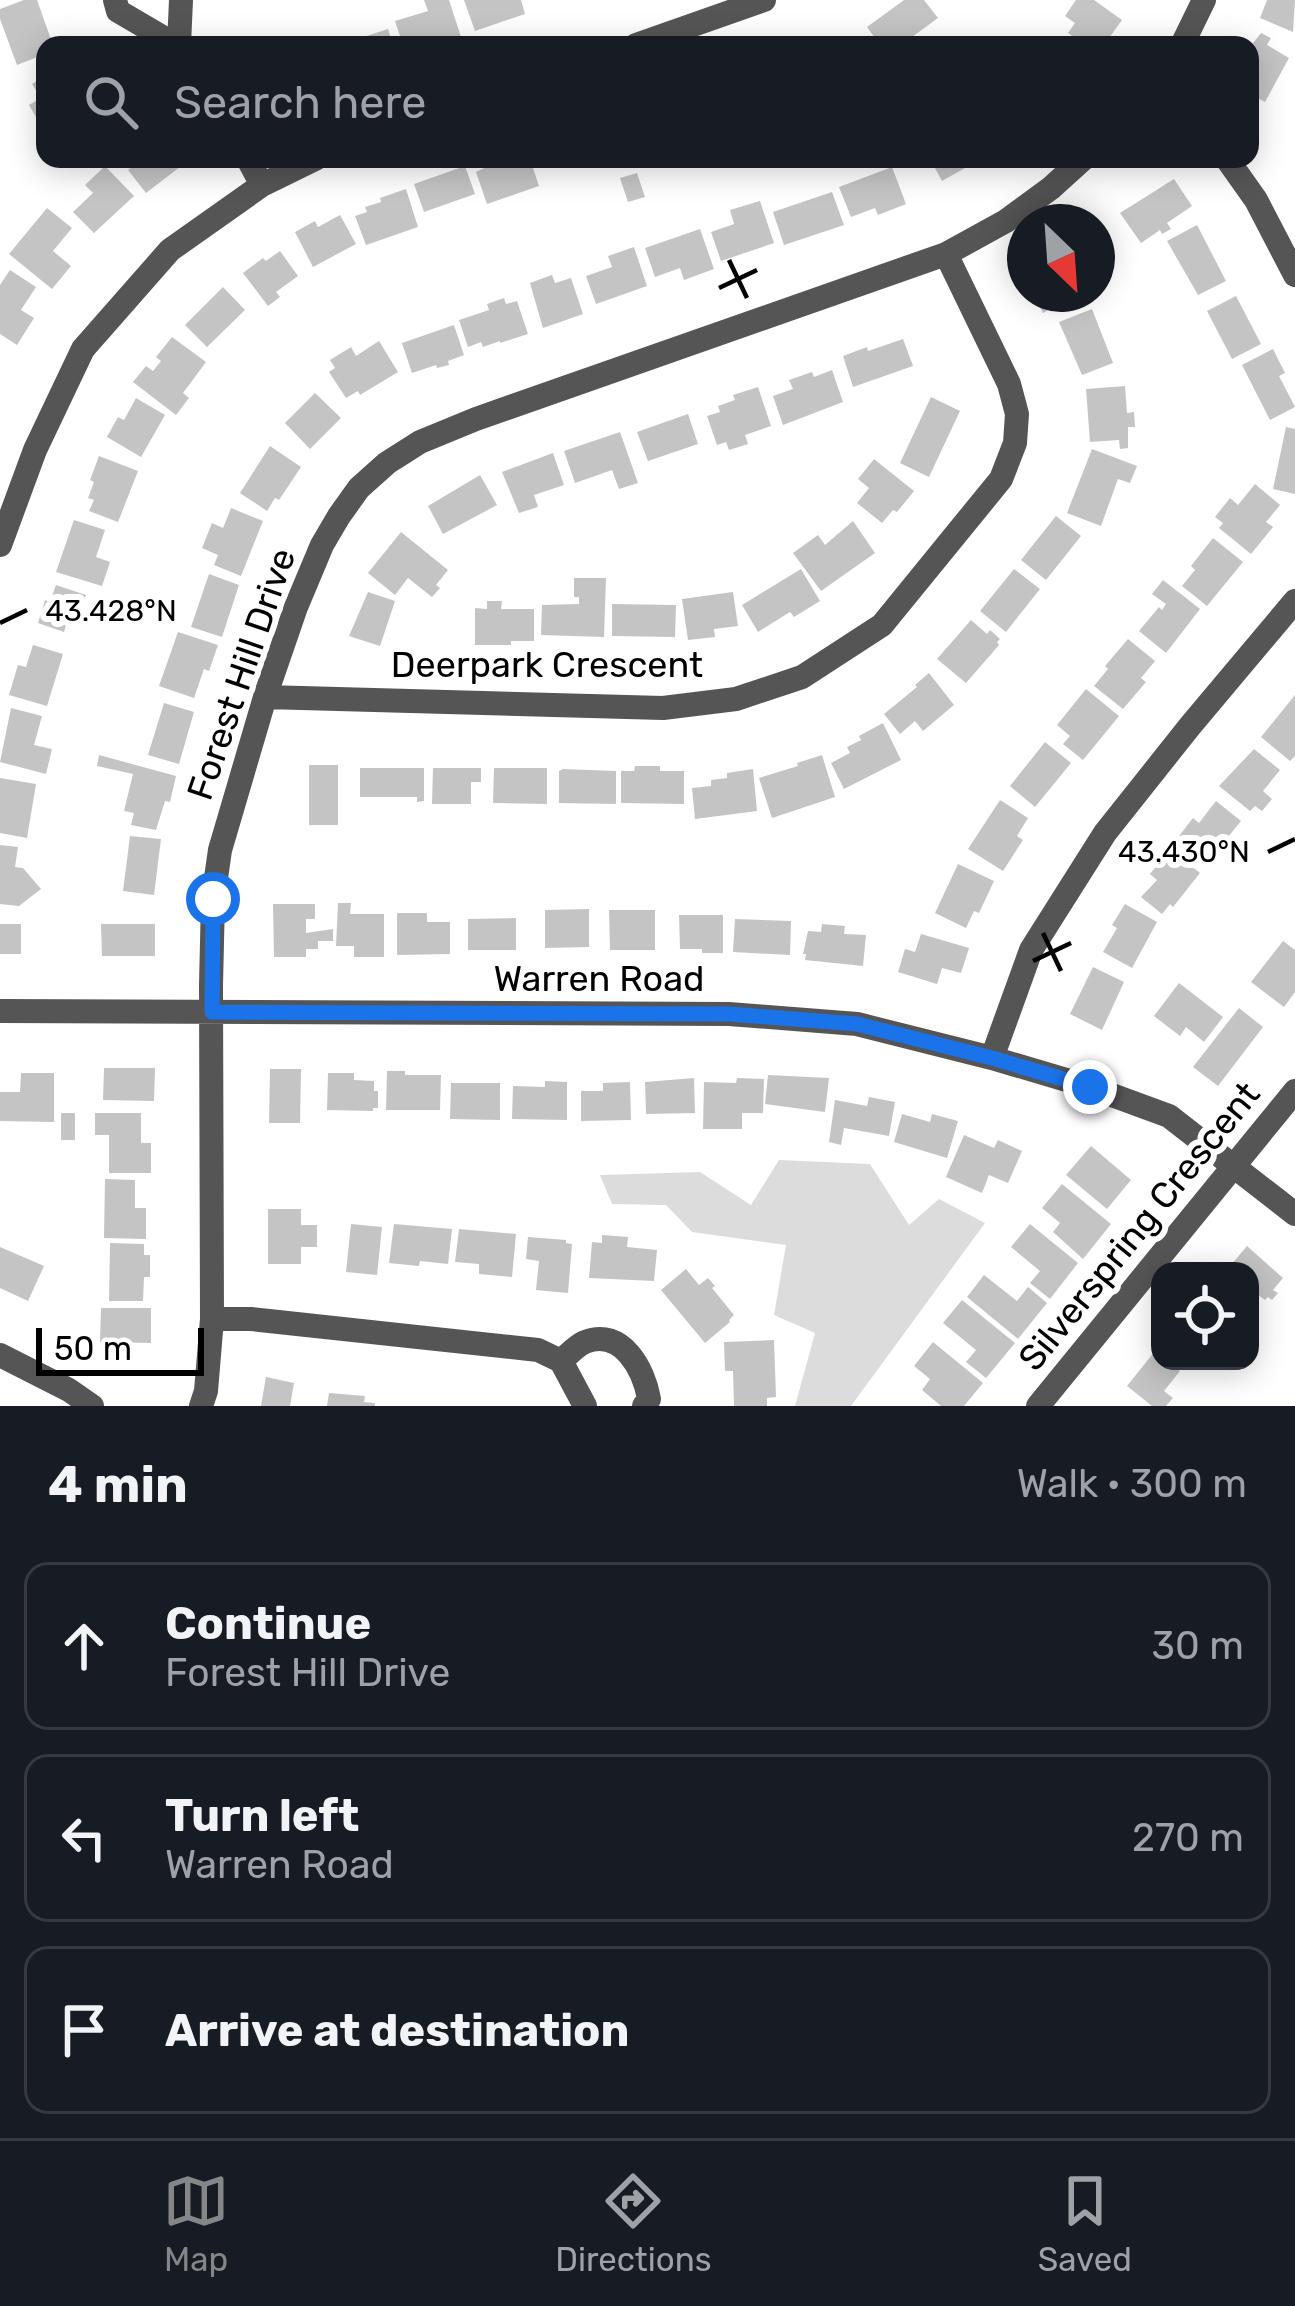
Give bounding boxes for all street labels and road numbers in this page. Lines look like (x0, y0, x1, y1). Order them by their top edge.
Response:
street label: Forest Hill Drive (178, 542, 304, 806)
street label: Deerpark Crescent (391, 643, 703, 686)
street label: Warren Road (493, 957, 705, 1000)
street label: Silverspring Crescent (1009, 1073, 1269, 1379)

